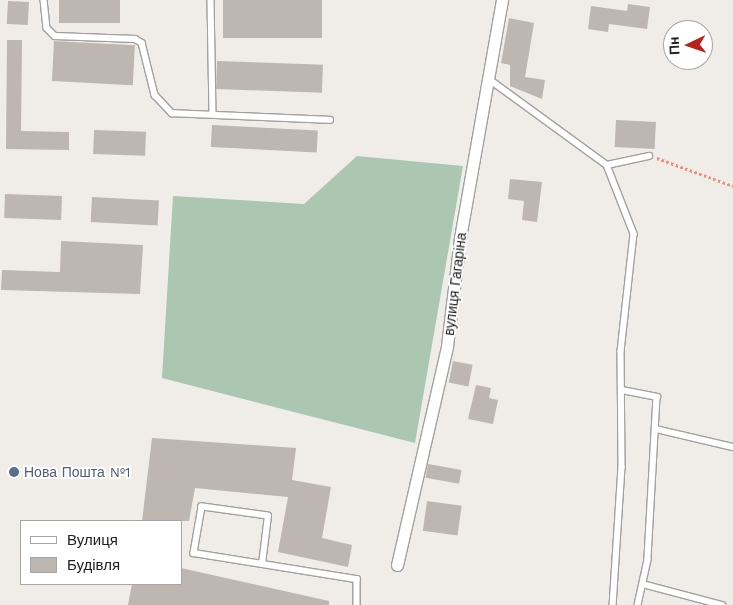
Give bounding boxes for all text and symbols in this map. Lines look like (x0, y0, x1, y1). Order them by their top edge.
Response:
north arrow (663, 20, 713, 70)
text: Пн (666, 36, 682, 55)
street label: вулиця Гагаріна (440, 231, 470, 337)
place label: Нова Пошта №1 (24, 464, 130, 480)
marker: Нова Пошта №1 (8, 466, 20, 478)
legend (20, 520, 182, 585)
text: Вулиця (67, 531, 118, 549)
text: Будівля (67, 556, 120, 574)

